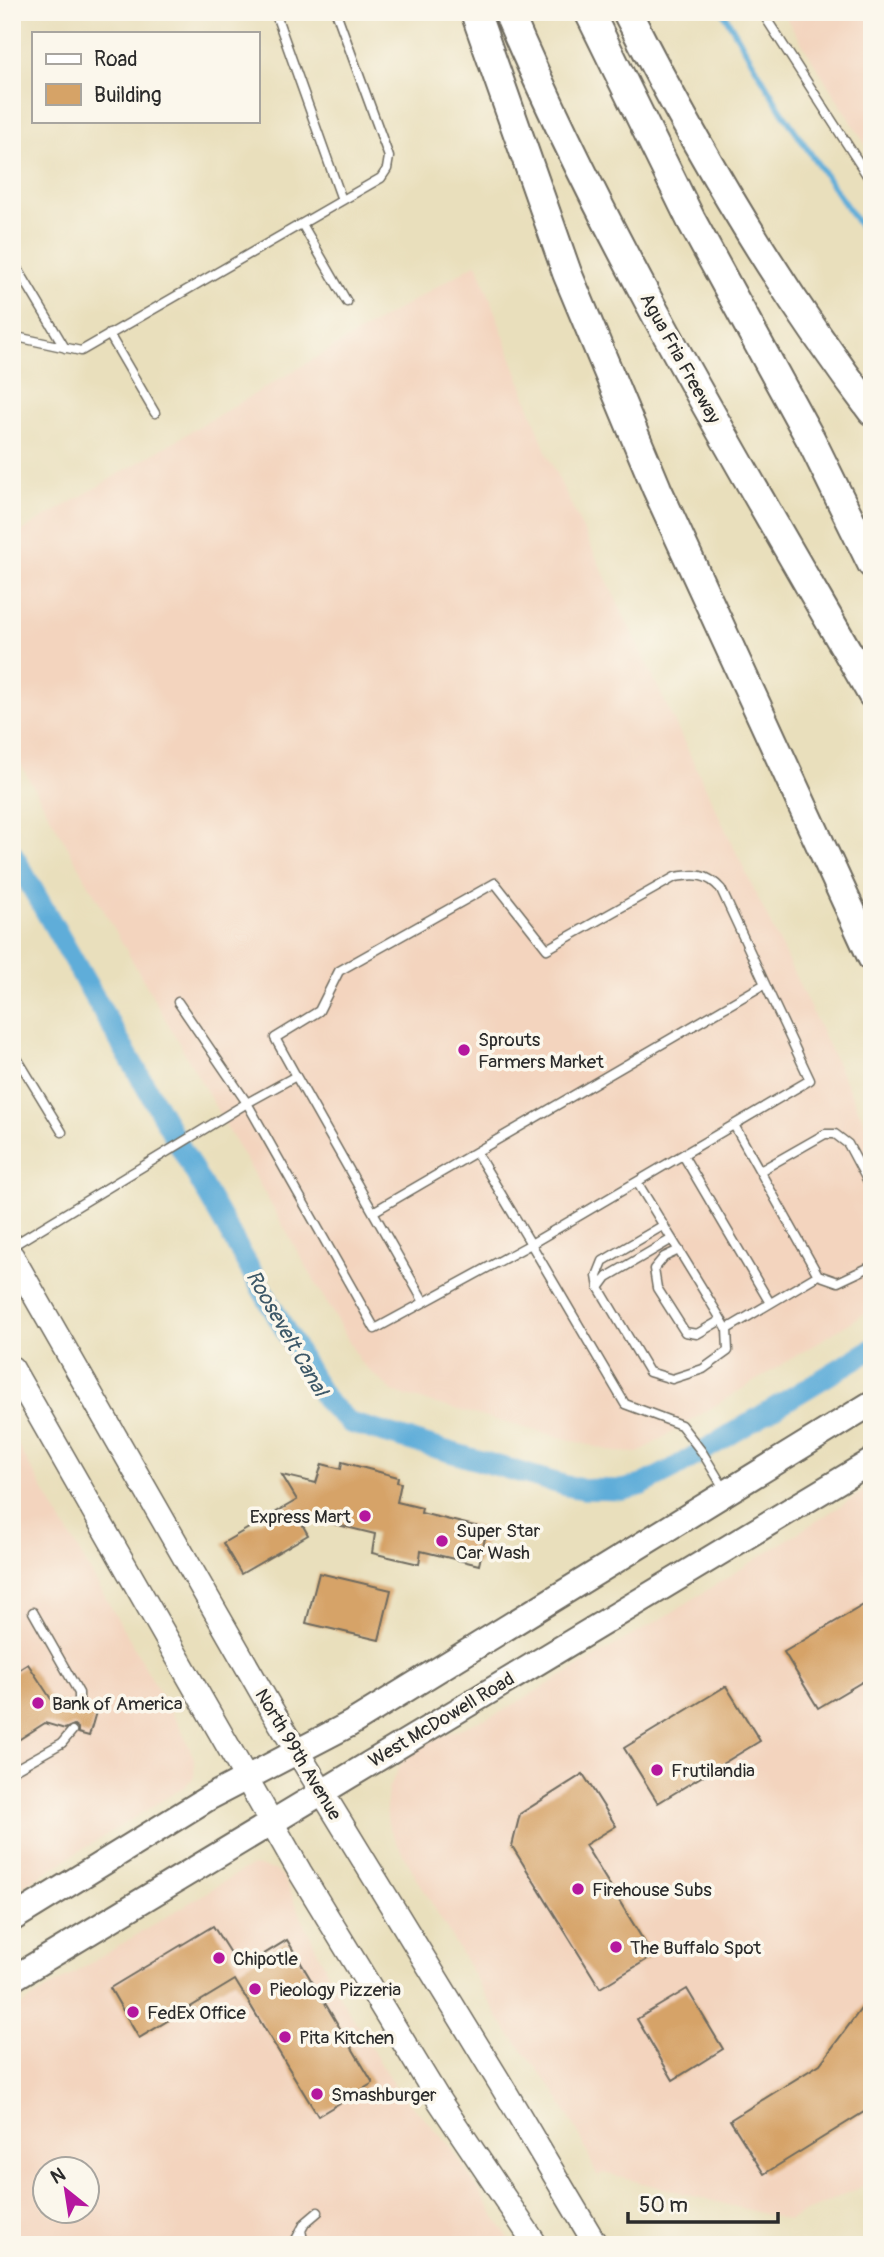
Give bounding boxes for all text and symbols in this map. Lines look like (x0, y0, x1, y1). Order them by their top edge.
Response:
legend (32, 32, 259, 122)
text: Road (94, 46, 138, 73)
text: Building (94, 82, 161, 109)
street label: Agua Fria Freeway (634, 289, 726, 428)
place label: Sprouts Farmers Market (478, 1028, 604, 1074)
marker: Sprouts Farmers Market (456, 1042, 472, 1058)
water label: Roosevelt Canal (240, 1265, 335, 1403)
place label: Express Mart (250, 1505, 351, 1529)
marker: Express Mart (357, 1508, 373, 1524)
place label: Super Star Car Wash (456, 1519, 540, 1565)
marker: Super Star Car Wash (434, 1533, 450, 1549)
street label: West McDowell Road (364, 1667, 519, 1773)
street label: North 99th Avenue (249, 1684, 347, 1825)
place label: Bank of America (52, 1692, 183, 1716)
marker: Bank of America (30, 1695, 46, 1711)
place label: Frutilandia (671, 1759, 755, 1783)
marker: Frutilandia (649, 1762, 665, 1778)
place label: Firehouse Subs (592, 1878, 712, 1902)
marker: Firehouse Subs (570, 1881, 586, 1897)
place label: The Buffalo Spot (630, 1936, 762, 1960)
marker: The Buffalo Spot (608, 1939, 624, 1955)
place label: Chipotle (233, 1947, 299, 1971)
marker: Chipotle (211, 1950, 227, 1966)
place label: Pieology Pizzeria (269, 1978, 401, 2002)
marker: Pieology Pizzeria (247, 1981, 263, 1997)
place label: FedEx Office (147, 2001, 247, 2025)
marker: FedEx Office (125, 2004, 141, 2020)
place label: Pita Kitchen (299, 2026, 394, 2050)
marker: Pita Kitchen (277, 2029, 293, 2045)
place label: Smashburger (331, 2083, 437, 2107)
marker: Smashburger (309, 2086, 325, 2102)
north arrow (32, 2156, 102, 2226)
text: N (46, 2162, 70, 2190)
scale bar (628, 2180, 779, 2224)
text: 50 m (639, 2192, 688, 2219)

